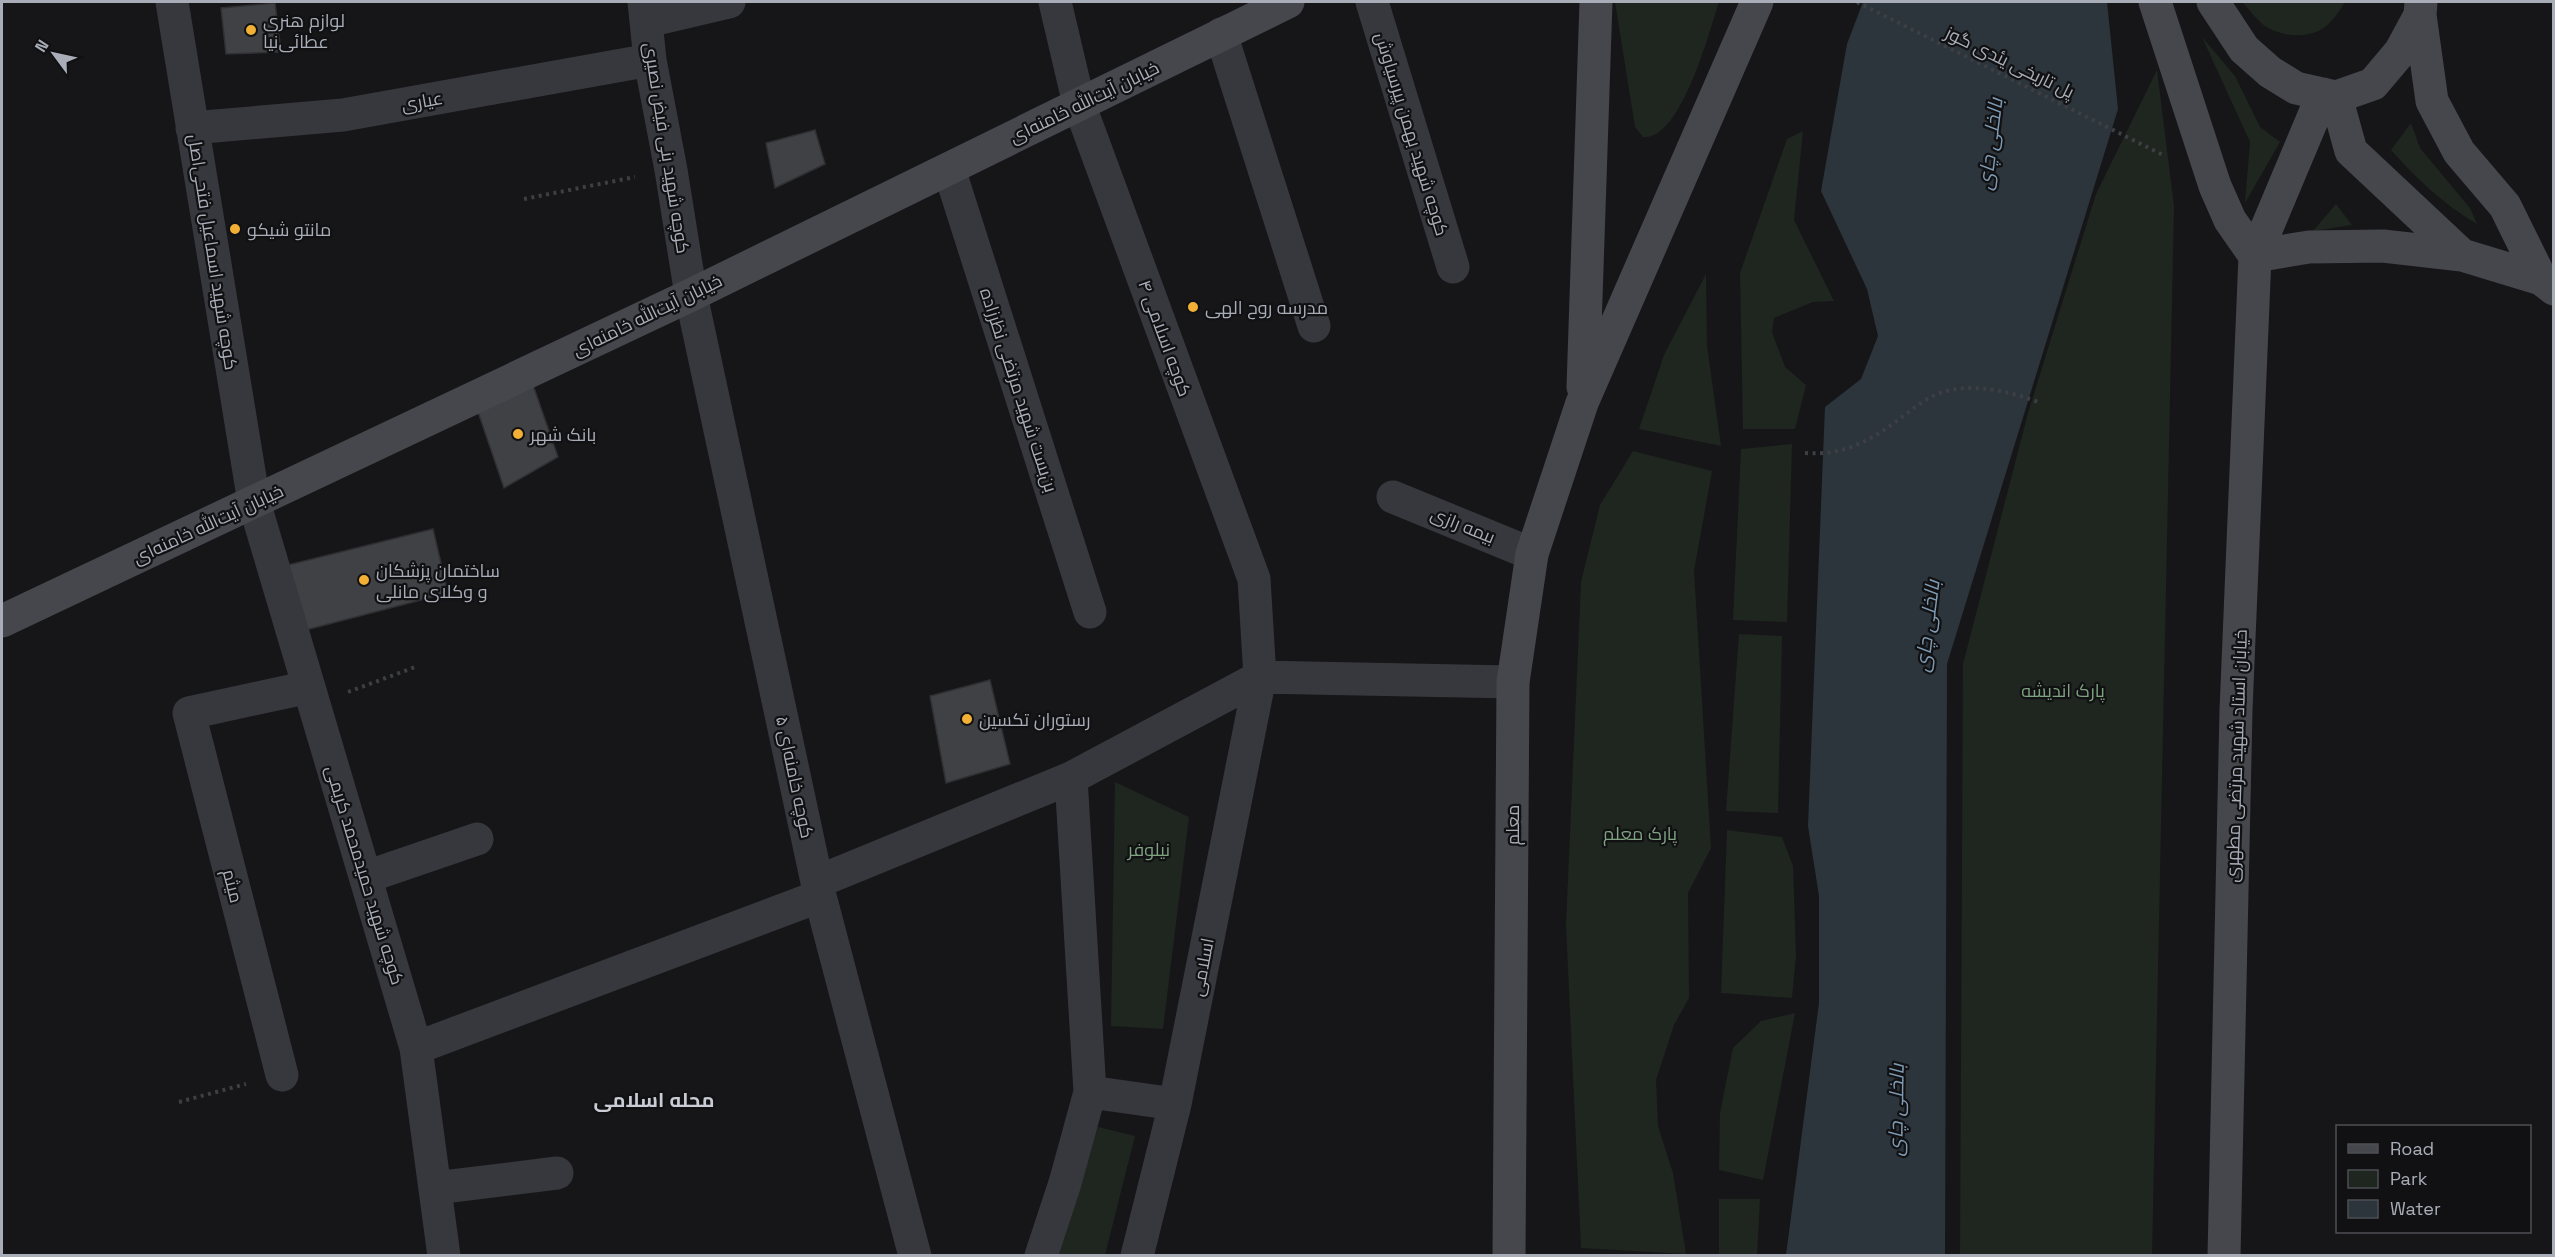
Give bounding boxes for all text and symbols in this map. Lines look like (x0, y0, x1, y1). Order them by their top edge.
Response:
place label: لوازم هنری عطائی‌نیا (263, 9, 345, 53)
street label: پل تاریخی یئدی گوز (1940, 20, 2078, 104)
marker: لوازم هنری عطائی‌نیا (244, 23, 258, 37)
north arrow (24, 24, 84, 84)
street label: کوچه شهید بهمن پیرسیاوش (1369, 29, 1454, 239)
text: N (30, 36, 54, 56)
street label: کوچه شهید بنی فیض نصیری (638, 41, 695, 255)
street label: خیابان آیت‌الله خامنه‌ای (1005, 56, 1163, 148)
street label: عیاری (399, 86, 445, 116)
water label: بالخلی چای (1971, 95, 2010, 192)
street label: کوچه شهید اسماعیل فتحی‌اصل (182, 132, 243, 372)
place label: مانتو شیکو (247, 218, 331, 241)
marker: مانتو شیکو (228, 222, 242, 236)
street label: خیابان آیت‌الله خامنه‌ای (568, 269, 726, 361)
street label: کوچه اسلامی ۴ (1132, 276, 1197, 400)
street label: بن‌بست شهید مرتضی نظرزاده (975, 285, 1063, 495)
place label: مدرسه روح الهی (1205, 296, 1328, 320)
marker: مدرسه روح الهی (1186, 300, 1200, 314)
place label: بانک شهر (529, 423, 596, 446)
marker: بانک شهر (511, 427, 525, 441)
street label: خیابان آیت‌الله خامنه‌ای (129, 479, 287, 569)
street label: بیمه رازی (1427, 502, 1499, 548)
place label: ساختمان پزشکان و وکلای مانلی (376, 559, 500, 603)
marker: ساختمان پزشکان و وکلای مانلی (357, 573, 371, 587)
water label: بالخلی چای (1908, 577, 1947, 674)
street label: خیابان استاد شهید مرتضی مطهری (2220, 629, 2252, 883)
park label: پارک اندیشه (2021, 679, 2105, 703)
place label: رستوران تکسین (979, 708, 1091, 731)
marker: رستوران تکسین (960, 712, 974, 726)
street label: کوچه خامنه‌ای ۵ (770, 714, 819, 841)
street label: کوچه شهید حمیدمحمد کریمی (320, 762, 409, 988)
street label: معلم (1501, 805, 1525, 845)
park label: پارک معلم (1603, 822, 1677, 846)
park label: نیلوفر (1127, 838, 1170, 861)
street label: میثم (217, 867, 248, 906)
street label: اسلامی (1185, 936, 1219, 998)
water label: بالخلی چای (1882, 1062, 1911, 1157)
district label: محله اسلامی (594, 1087, 715, 1113)
legend (2336, 1125, 2531, 1233)
text: Road (2390, 1137, 2434, 1160)
text: Park (2390, 1167, 2428, 1190)
text: Water (2390, 1197, 2441, 1220)

